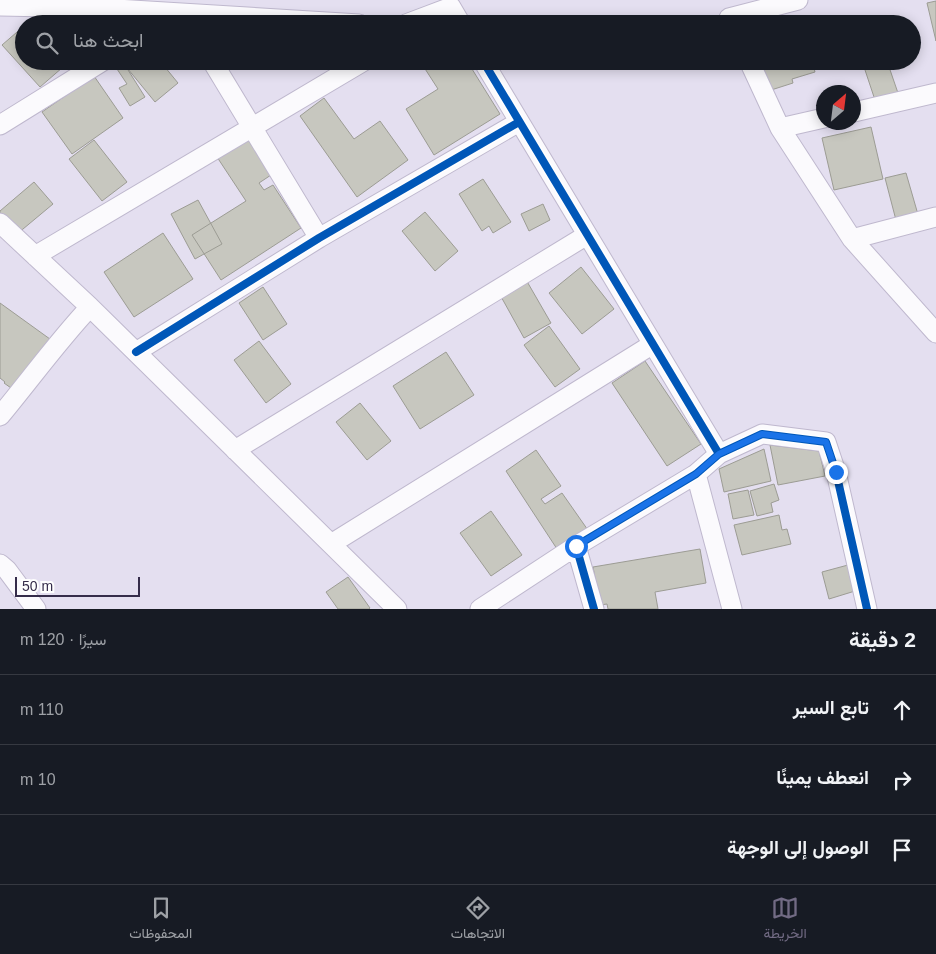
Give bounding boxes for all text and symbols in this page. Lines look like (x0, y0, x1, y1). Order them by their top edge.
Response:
search box (15, 15, 921, 70)
icon: search (33, 29, 61, 57)
text: ابحث هنا (73, 30, 143, 51)
north arrow (816, 85, 861, 130)
route end (825, 461, 848, 484)
route start (565, 535, 588, 558)
scale bar (15, 574, 140, 597)
text: 50 m (22, 578, 53, 594)
text: 2 دقيقة (849, 628, 916, 651)
text: سيرًا · 120 m (20, 631, 106, 648)
icon: ahead (888, 696, 916, 724)
text: تابع السير (793, 697, 869, 718)
text: 110 m (20, 701, 63, 718)
icon: right (888, 766, 916, 794)
text: انعطف يمينًا (776, 767, 869, 788)
text: 10 m (20, 771, 56, 788)
icon: arrive (888, 836, 916, 864)
text: الوصول إلى الوجهة (727, 837, 869, 858)
tab: المحفوظات (129, 894, 192, 946)
tab: الاتجاهات (451, 894, 505, 946)
tab: الخريطة (763, 894, 807, 946)

